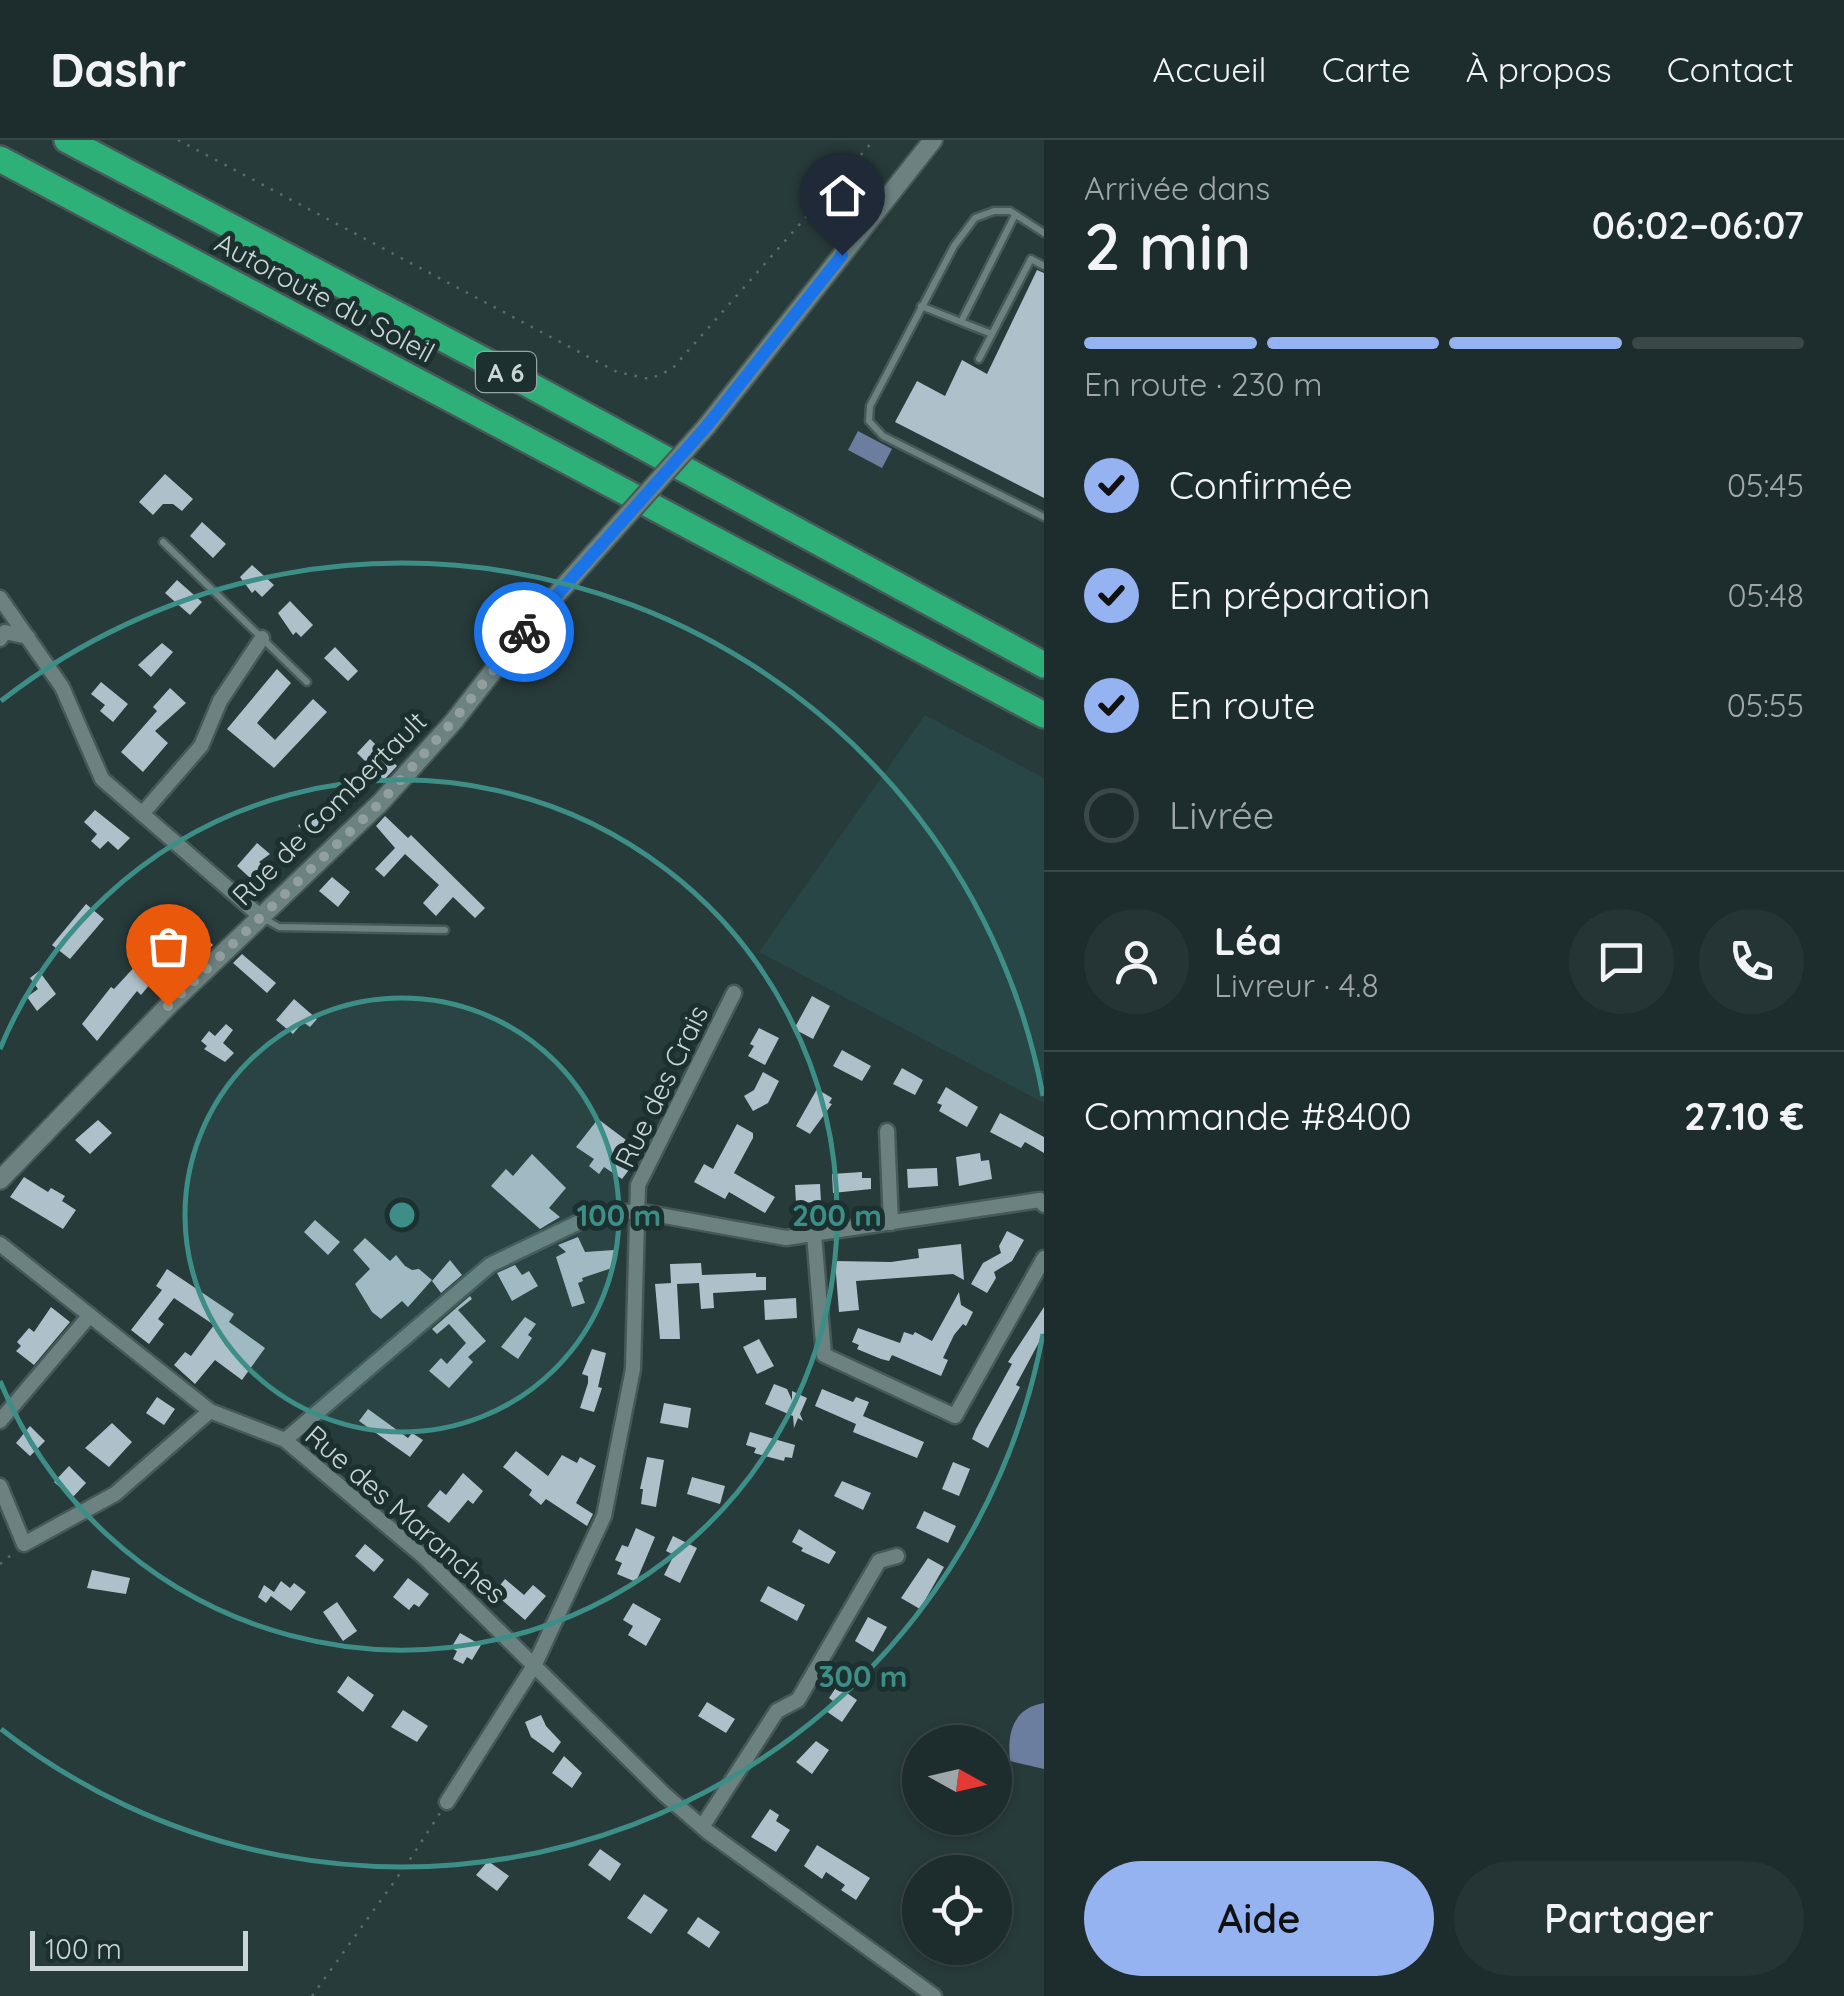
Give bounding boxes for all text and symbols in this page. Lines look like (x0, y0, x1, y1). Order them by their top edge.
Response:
text: Dashr (50, 39, 187, 99)
text: Accueil (1153, 47, 1267, 91)
text: Carte (1322, 47, 1411, 91)
text: À propos (1466, 47, 1612, 91)
text: Contact (1667, 47, 1794, 91)
pin (800, 153, 885, 256)
icon: home (815, 168, 870, 223)
text: Arrivée dans (1084, 168, 1270, 208)
text: 06:02–06:07 (1592, 201, 1804, 249)
text: 2 min (1084, 205, 1252, 286)
street label: Autoroute du Soleil (209, 224, 441, 370)
road number: A 6 (476, 352, 536, 392)
text: En route · 230 m (1084, 364, 1323, 404)
icon: check (1084, 458, 1139, 513)
text: Confirmée (1169, 461, 1353, 509)
text: 05:45 (1727, 465, 1804, 505)
icon: check (1084, 568, 1139, 623)
text: En préparation (1169, 571, 1430, 619)
text: 05:48 (1727, 575, 1804, 615)
courier (474, 582, 574, 682)
icon: bike (497, 605, 552, 660)
icon: check (1084, 678, 1139, 733)
text: En route (1169, 681, 1315, 729)
text: 05:55 (1727, 685, 1804, 725)
street label: Rue de Combertault (224, 703, 434, 913)
text: Livrée (1169, 791, 1274, 839)
pin (126, 904, 211, 1007)
button: person (1084, 909, 1189, 1014)
button: chat (1569, 909, 1674, 1014)
button: phone (1699, 909, 1804, 1014)
text: Léa (1214, 917, 1282, 965)
icon: bag (141, 919, 196, 974)
text: Livreur · 4.8 (1214, 965, 1379, 1005)
street label: Rue des Crais (607, 999, 715, 1173)
text: Commande #8400 (1084, 1092, 1412, 1140)
text: 27.10 € (1684, 1092, 1804, 1140)
text: 100 m (577, 1196, 661, 1234)
text: 200 m (792, 1196, 882, 1234)
centre of rings (384, 1197, 420, 1233)
street label: Rue des Maranches (298, 1417, 514, 1611)
text: 300 m (818, 1657, 908, 1695)
north arrow (902, 1725, 1012, 1835)
map controls (902, 1725, 1012, 1965)
button: locate (902, 1855, 1012, 1965)
button: Aide (1084, 1861, 1434, 1976)
button: Partager (1454, 1861, 1804, 1976)
scale bar (30, 1926, 248, 1970)
text: 100 m (45, 1931, 122, 1966)

